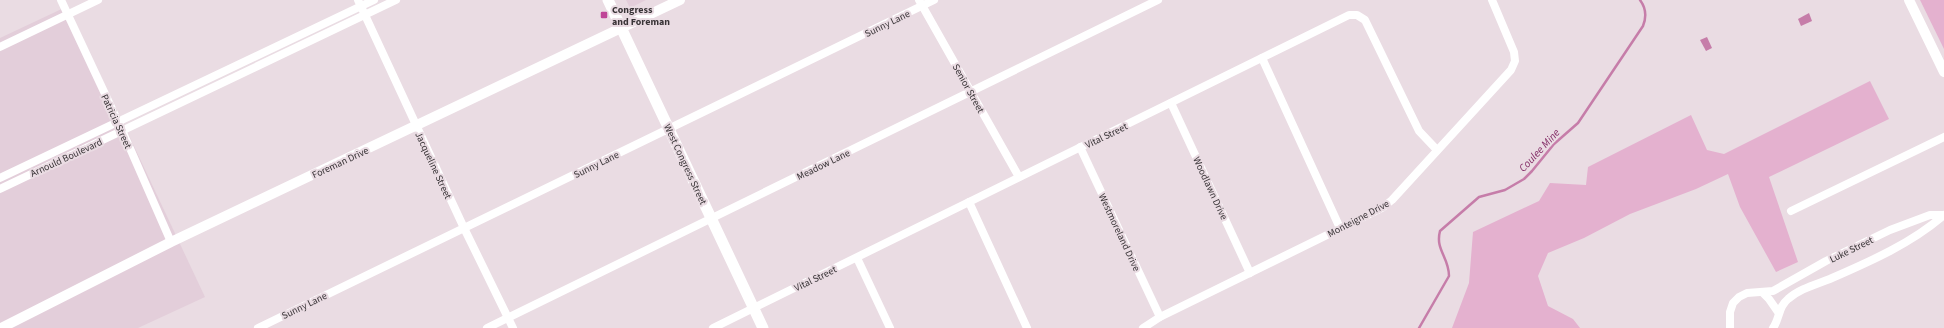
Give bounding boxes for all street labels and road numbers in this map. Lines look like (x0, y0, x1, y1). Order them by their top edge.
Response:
street label: Sunny Lane (862, 7, 912, 41)
street label: Senior Street (949, 61, 988, 116)
street label: Patricia Street (97, 92, 135, 151)
street label: Vital Street (1083, 119, 1130, 152)
street label: West Congress Street (660, 122, 710, 208)
street label: Jacqueline Street (411, 130, 455, 202)
street label: Arnould Boulevard (28, 135, 105, 181)
street label: Foreman Drive (310, 144, 371, 182)
street label: Meadow Lane (794, 146, 852, 184)
street label: Sunny Lane (571, 148, 621, 182)
street label: Woodlawn Drive (1189, 155, 1231, 222)
street label: Westmoreland Drive (1095, 191, 1143, 274)
street label: Monteigne Drive (1325, 197, 1392, 241)
street label: Luke Street (1827, 233, 1876, 266)
street label: Vital Street (792, 262, 839, 295)
street label: Sunny Lane (279, 289, 329, 323)

